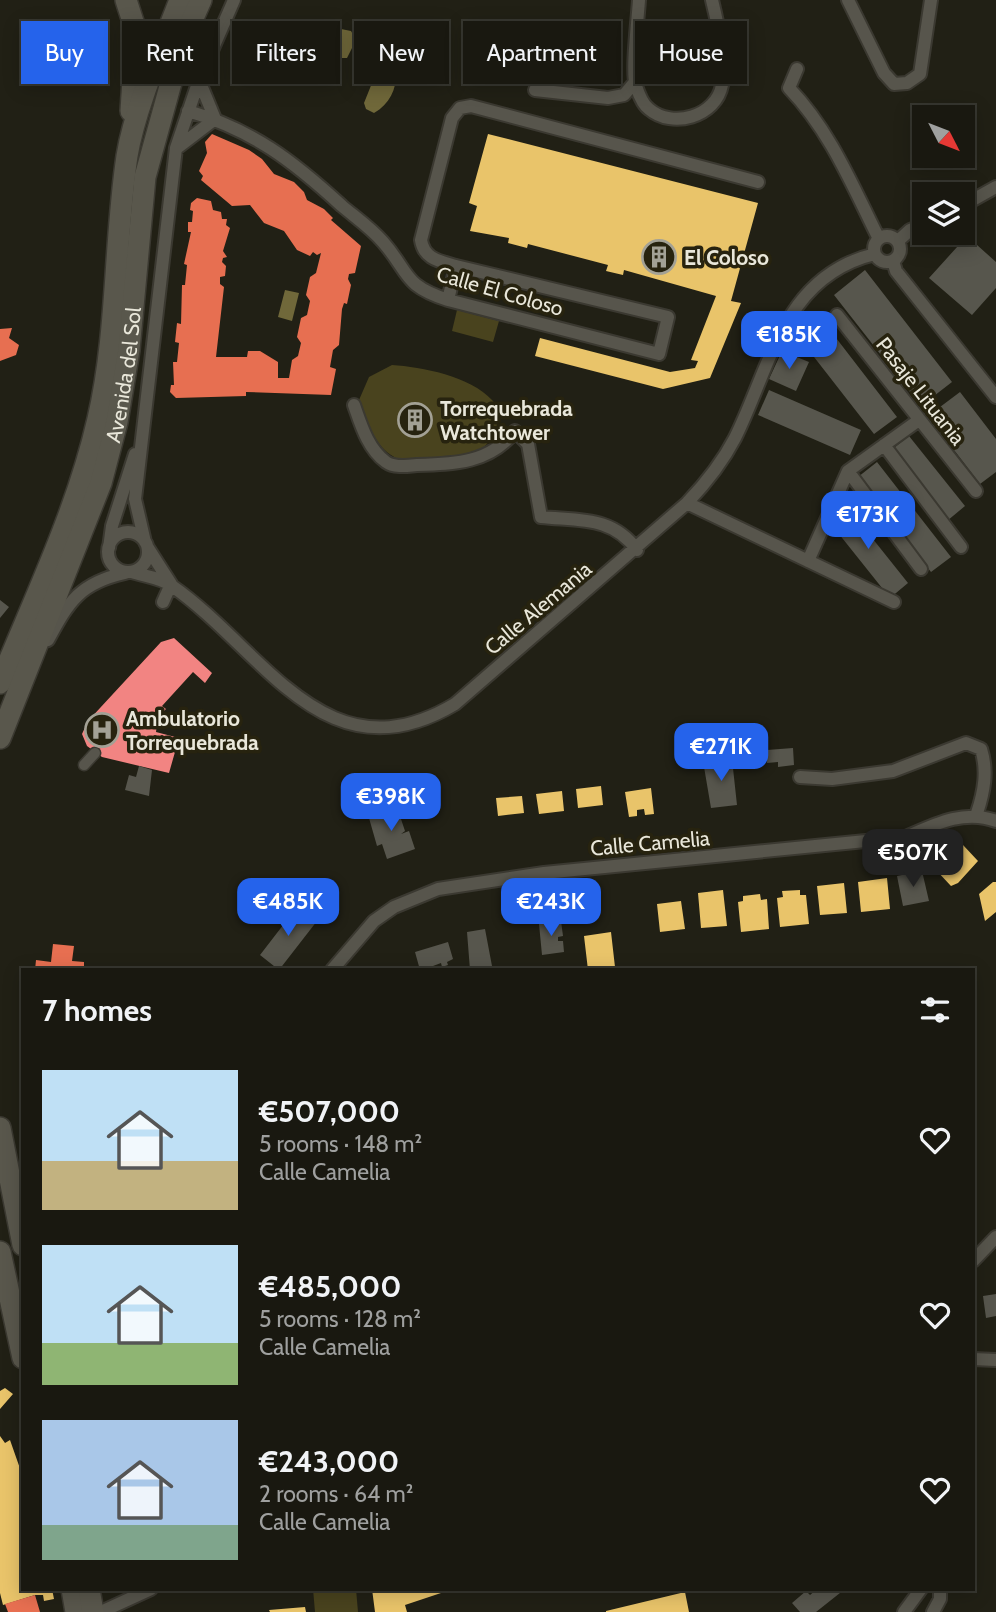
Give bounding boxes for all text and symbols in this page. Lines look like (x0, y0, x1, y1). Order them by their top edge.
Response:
chip: Buy (21, 21, 108, 84)
chip: Rent (122, 21, 218, 84)
chip: Filters (232, 21, 340, 84)
chip: New (354, 21, 449, 84)
chip: Apartment (463, 21, 621, 84)
chip: House (635, 21, 747, 84)
north arrow (912, 105, 975, 168)
map controls (912, 105, 975, 245)
button: layers (912, 182, 975, 245)
building icon: El Coloso (640, 238, 678, 276)
place label: El Coloso (684, 245, 769, 270)
street label: Calle El Coloso (434, 261, 566, 321)
street label: Avenida del Sol (100, 306, 145, 445)
pin: €185K (740, 312, 838, 371)
text: €185K (757, 320, 821, 348)
street label: Pasaje Lituania (870, 332, 971, 450)
place label: Torrequebrada Watchtower (440, 396, 573, 445)
building icon: Torrequebrada Watchtower (396, 401, 434, 439)
pin: €173K (819, 491, 917, 551)
text: €173K (837, 500, 899, 528)
street label: Calle Alemania (480, 556, 596, 660)
place label: Ambulatorio Torrequebrada (126, 706, 259, 755)
hospital icon: Ambulatorio Torrequebrada (83, 711, 121, 749)
pin: €271K (672, 724, 770, 783)
text: €271K (690, 732, 752, 760)
pin: €398K (342, 774, 440, 833)
text: €398K (357, 782, 425, 810)
street label: Calle Camelia (589, 825, 711, 861)
pin: €507K (864, 830, 962, 889)
text: €507K (878, 838, 948, 866)
pin: €485K (239, 878, 337, 938)
pin: €243K (502, 878, 600, 938)
text: €485K (253, 887, 323, 915)
text: €243K (517, 887, 585, 915)
icon: filters (916, 991, 954, 1029)
text: 7 homes (42, 992, 152, 1029)
text: €507,000 (259, 1093, 400, 1130)
icon: home (98, 1098, 182, 1182)
icon: heart (916, 1121, 954, 1159)
text: 5 rooms · 148 m² (259, 1130, 422, 1158)
text: Calle Camelia (259, 1158, 390, 1186)
text: €485,000 (259, 1268, 401, 1305)
icon: home (98, 1273, 182, 1357)
icon: heart (916, 1296, 954, 1334)
text: 5 rooms · 128 m² (259, 1305, 421, 1333)
text: Calle Camelia (259, 1333, 390, 1361)
text: €243,000 (259, 1443, 399, 1480)
icon: home (98, 1448, 182, 1532)
icon: heart (916, 1471, 954, 1509)
text: 2 rooms · 64 m² (259, 1480, 413, 1508)
text: Calle Camelia (259, 1508, 390, 1536)

